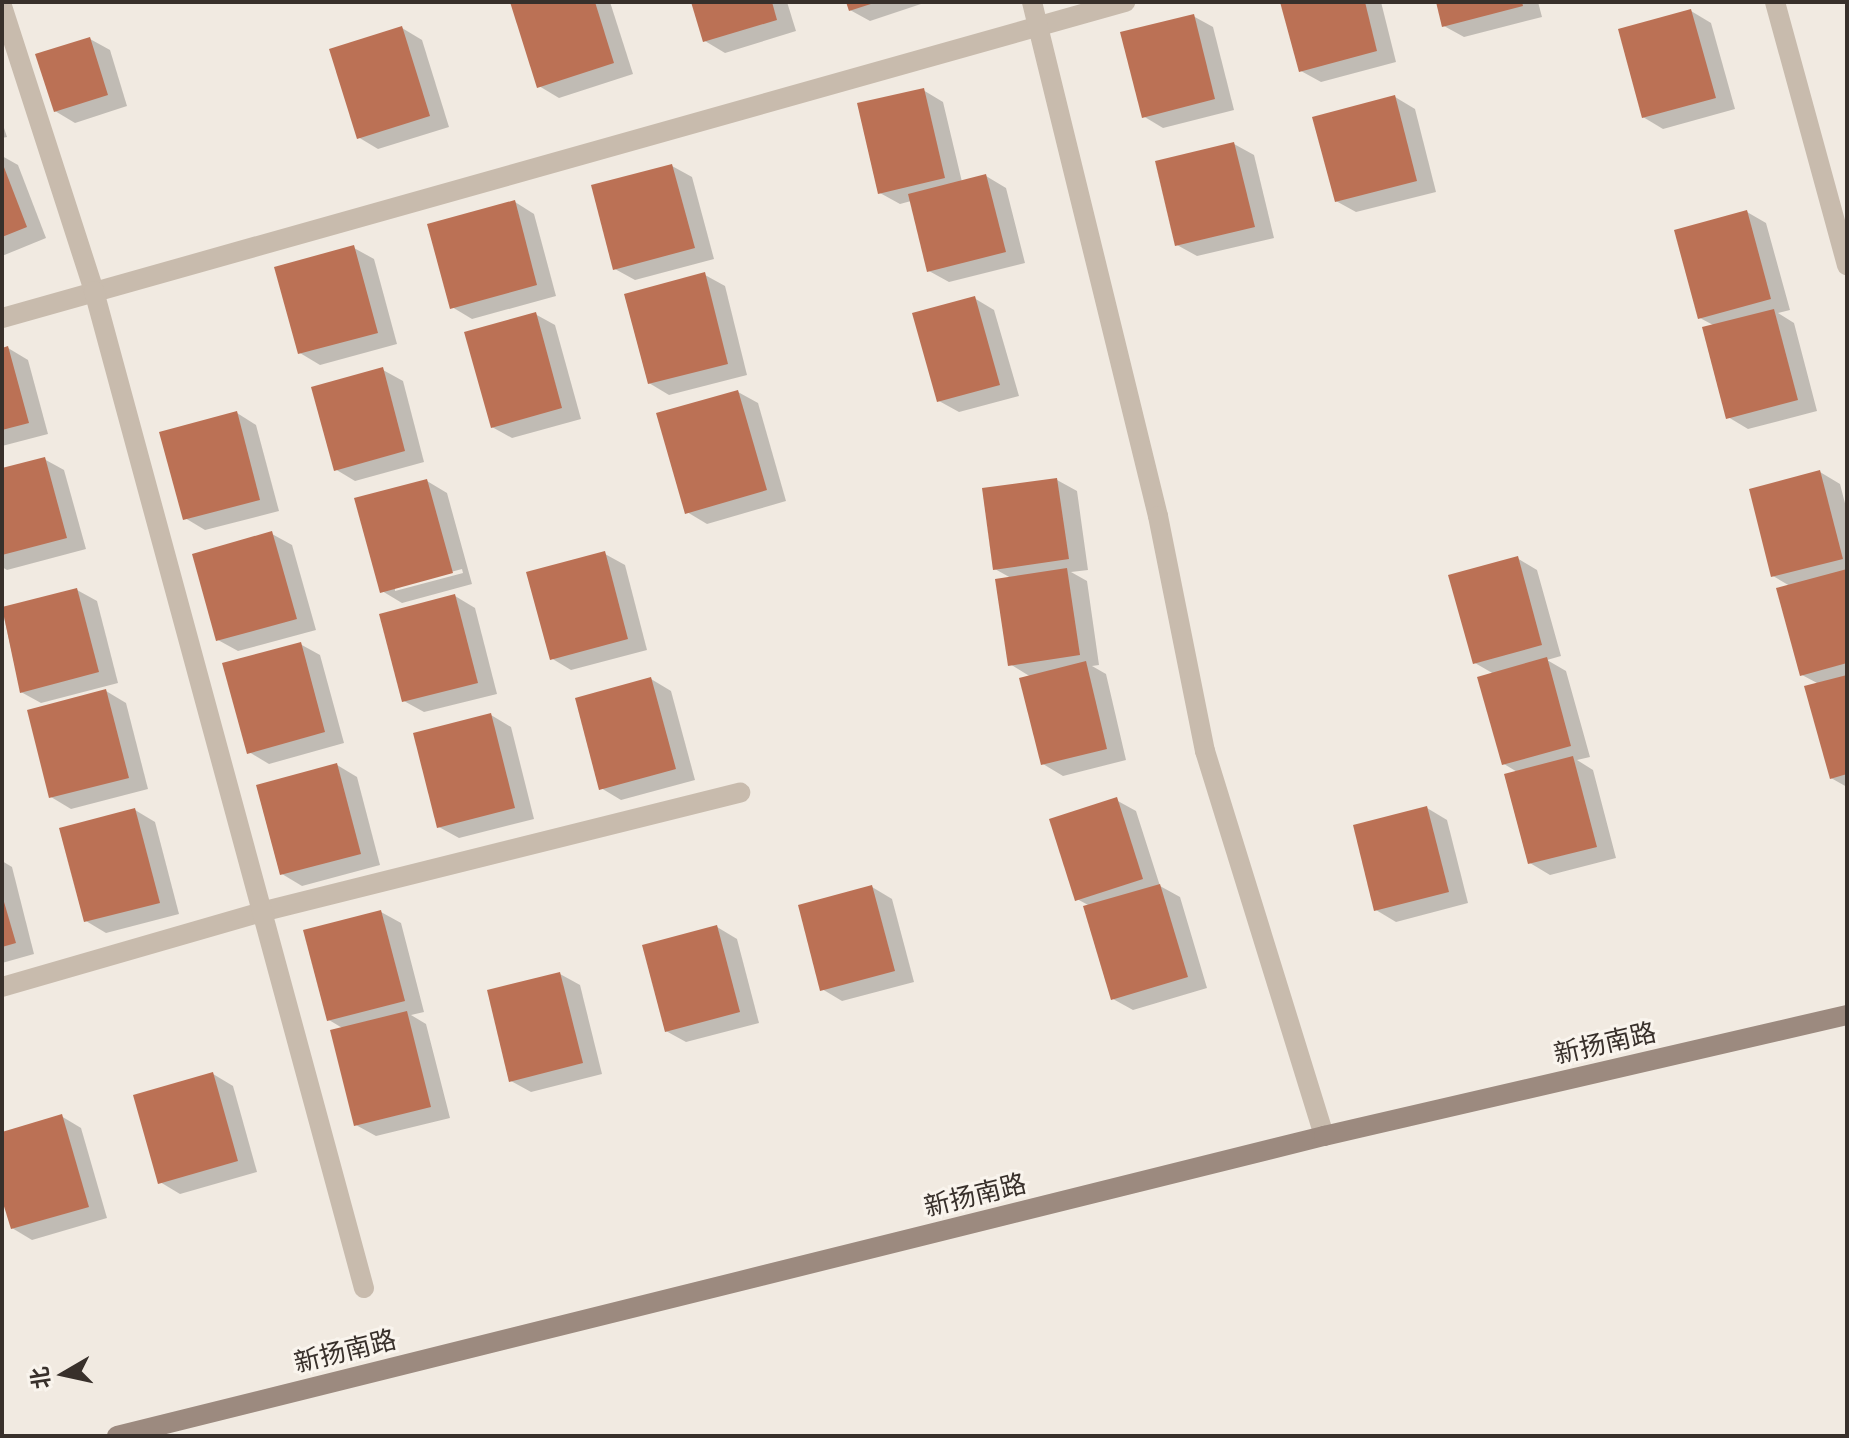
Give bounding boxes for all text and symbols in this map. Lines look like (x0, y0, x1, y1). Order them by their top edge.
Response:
street label: 新扬南路 (1551, 1016, 1659, 1070)
street label: 新扬南路 (921, 1167, 1029, 1223)
street label: 新扬南路 (291, 1323, 399, 1379)
north arrow (24, 1334, 104, 1414)
text: 北 (25, 1365, 56, 1391)

